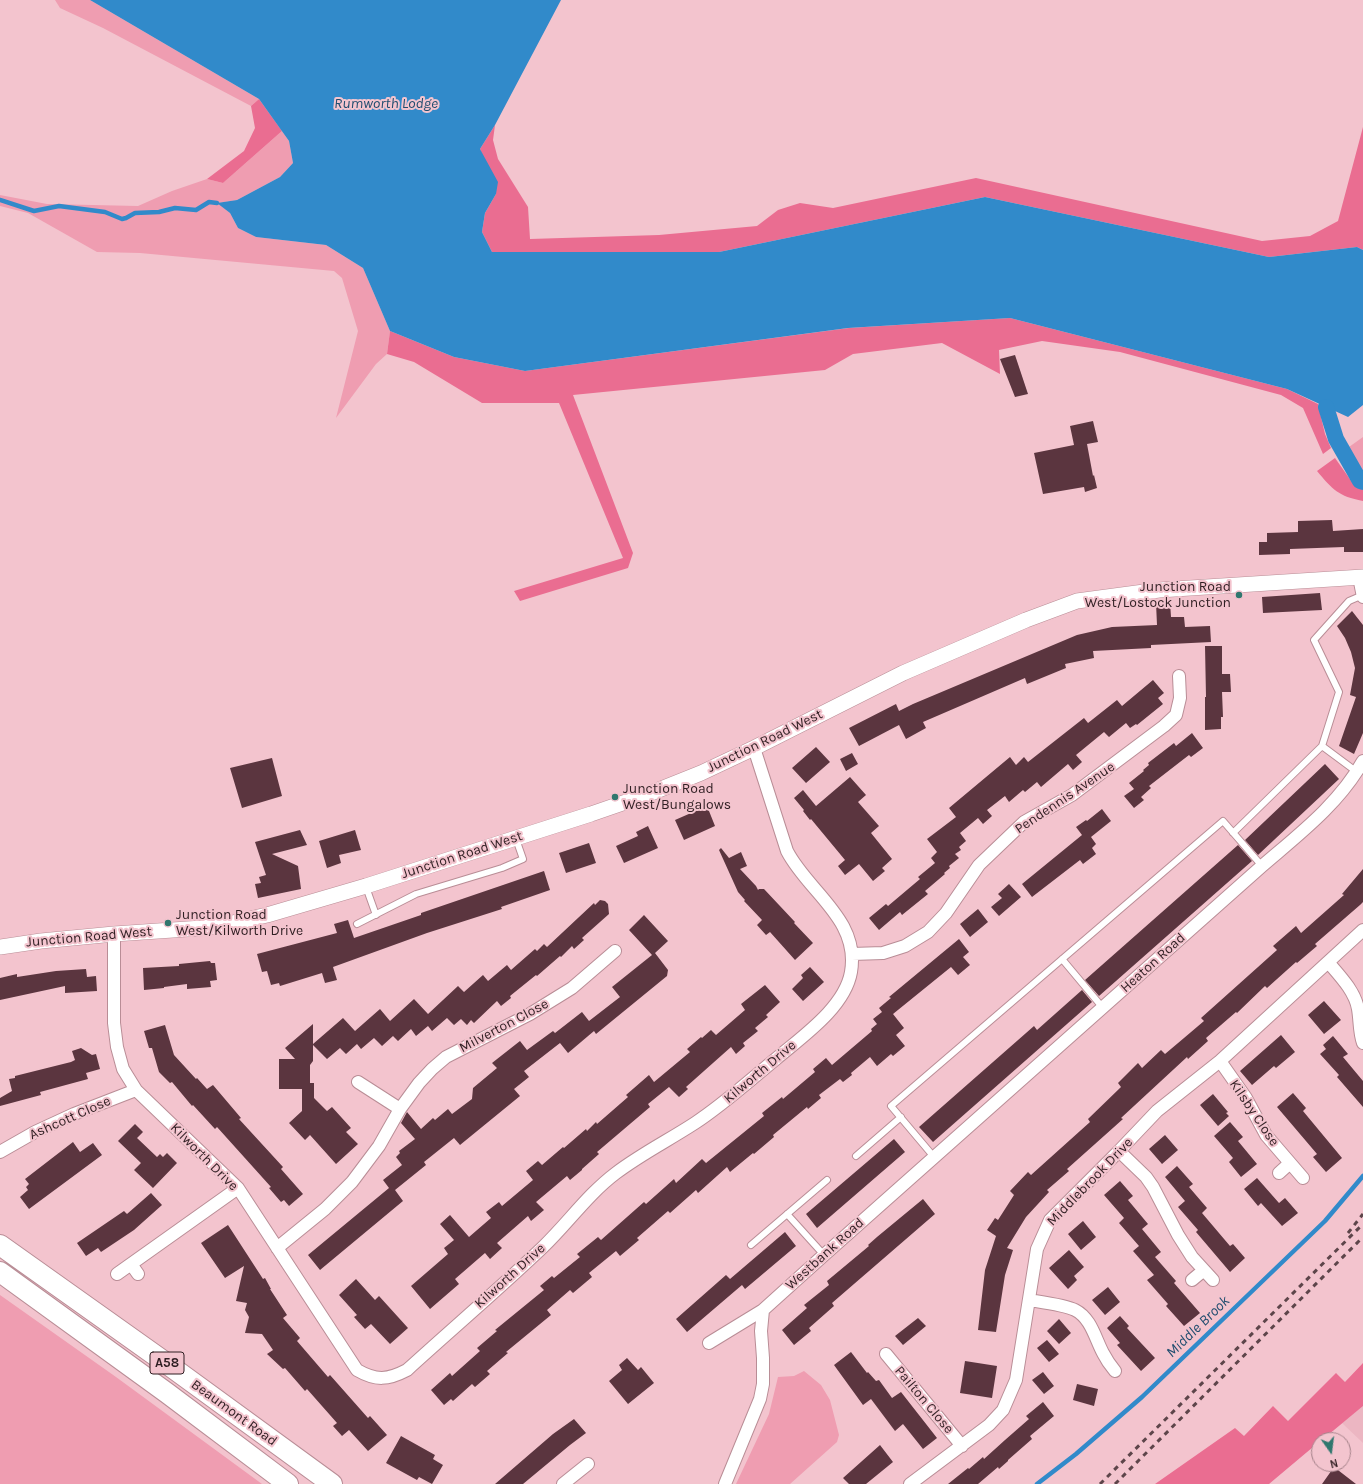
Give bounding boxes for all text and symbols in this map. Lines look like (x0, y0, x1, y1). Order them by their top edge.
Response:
water label: Rumworth Lodge (334, 95, 438, 113)
place label: Junction Road West/Lostock Junction (1085, 579, 1231, 612)
marker: Junction Road West/Lostock Junction (1234, 590, 1244, 600)
street label: Junction Road West (705, 706, 825, 776)
street label: Pendennis Avenue (1012, 758, 1118, 838)
place label: Junction Road West/Bungalows (623, 781, 731, 814)
marker: Junction Road West/Bungalows (610, 792, 620, 802)
street label: Junction Road West (399, 828, 525, 882)
place label: Junction Road West/Kilworth Drive (176, 907, 303, 940)
marker: Junction Road West/Kilworth Drive (163, 918, 173, 928)
street label: Junction Road West (25, 923, 153, 951)
street label: Heaton Road (1117, 930, 1189, 996)
street label: Milverton Close (457, 995, 551, 1057)
street label: Kilworth Drive (720, 1037, 800, 1107)
street label: Kilsby Close (1226, 1076, 1282, 1150)
street label: Ashcott Close (27, 1093, 113, 1143)
street label: Kilworth Drive (167, 1120, 241, 1194)
street label: Middlebrook Drive (1044, 1134, 1136, 1230)
street label: Westbank Road (782, 1214, 868, 1294)
street label: Kilworth Drive (471, 1240, 549, 1312)
water label: Middle Brook (1162, 1292, 1234, 1362)
road number: A58 (150, 1352, 184, 1374)
street label: Pailton Close (891, 1363, 957, 1437)
street label: Beaumont Road (188, 1376, 280, 1450)
north arrow (1311, 1432, 1351, 1472)
text: N (1328, 1456, 1339, 1470)

